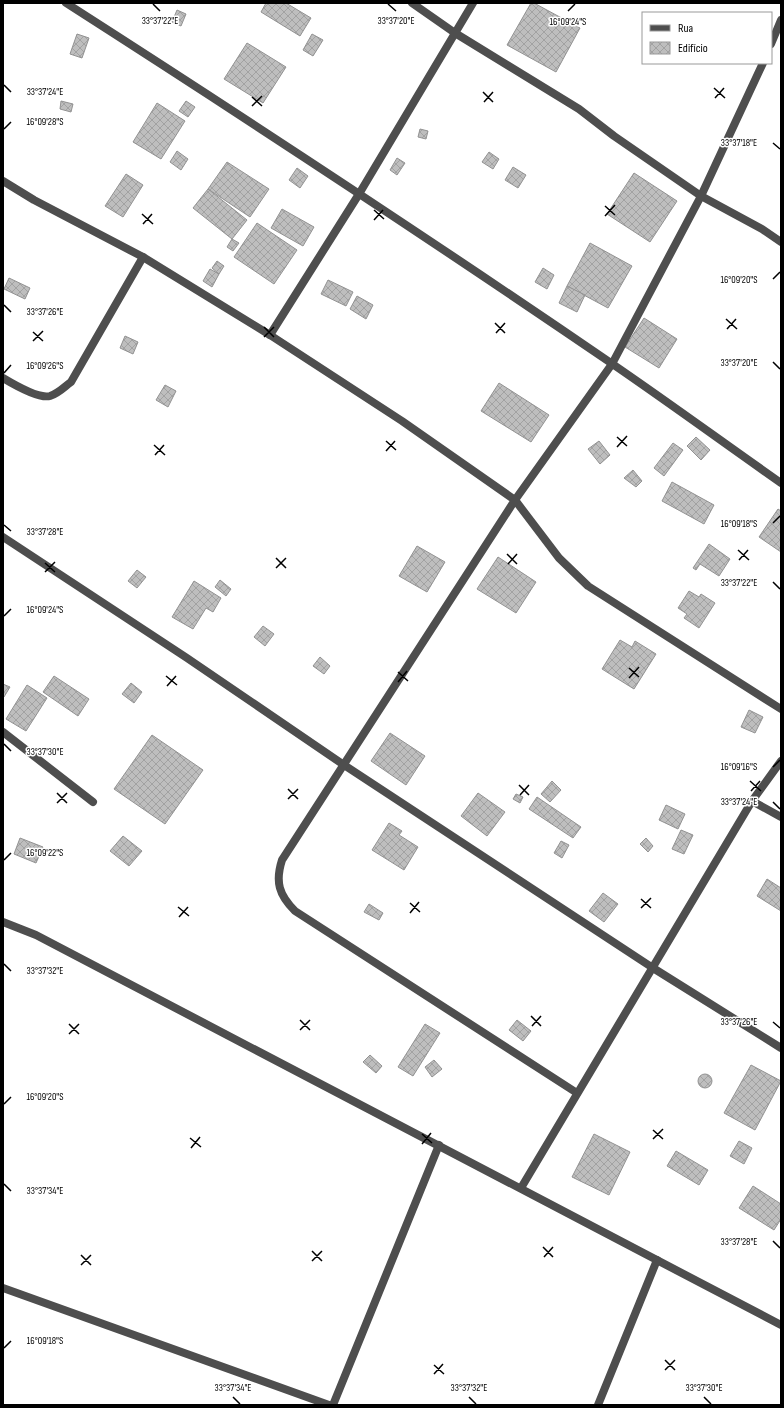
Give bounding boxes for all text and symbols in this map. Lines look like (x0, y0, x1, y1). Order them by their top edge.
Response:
legend (642, 12, 772, 64)
text: 33°37'22"E (142, 15, 178, 27)
text: 33°37'20"E (377, 15, 415, 27)
text: 16°09'24"S (550, 16, 586, 28)
text: Rua (678, 21, 694, 36)
text: Edifício (678, 41, 708, 56)
text: 33°37'24"E (27, 86, 63, 98)
text: 16°09'28"S (27, 116, 63, 128)
text: 33°37'18"E (721, 137, 757, 149)
text: 16°09'20"S (720, 274, 758, 286)
text: 33°37'26"E (27, 306, 63, 318)
text: 33°37'20"E (720, 357, 758, 369)
text: 16°09'26"S (26, 360, 64, 372)
text: 16°09'18"S (721, 518, 757, 530)
text: 33°37'28"E (27, 526, 63, 538)
text: 33°37'22"E (721, 577, 757, 589)
text: 16°09'24"S (27, 604, 63, 616)
text: 33°37'30"E (26, 746, 64, 758)
text: 16°09'16"S (721, 761, 757, 773)
text: 33°37'24"E (721, 796, 757, 808)
text: 16°09'22"S (27, 847, 63, 859)
text: 33°37'32"E (27, 965, 63, 977)
text: 33°37'26"E (721, 1016, 757, 1028)
text: 16°09'20"S (26, 1091, 64, 1103)
text: 33°37'34"E (27, 1185, 63, 1197)
text: 33°37'28"E (721, 1236, 757, 1248)
text: 16°09'18"S (27, 1335, 63, 1347)
text: 33°37'34"E (215, 1382, 251, 1394)
text: 33°37'32"E (451, 1382, 487, 1394)
text: 33°37'30"E (685, 1382, 723, 1394)

